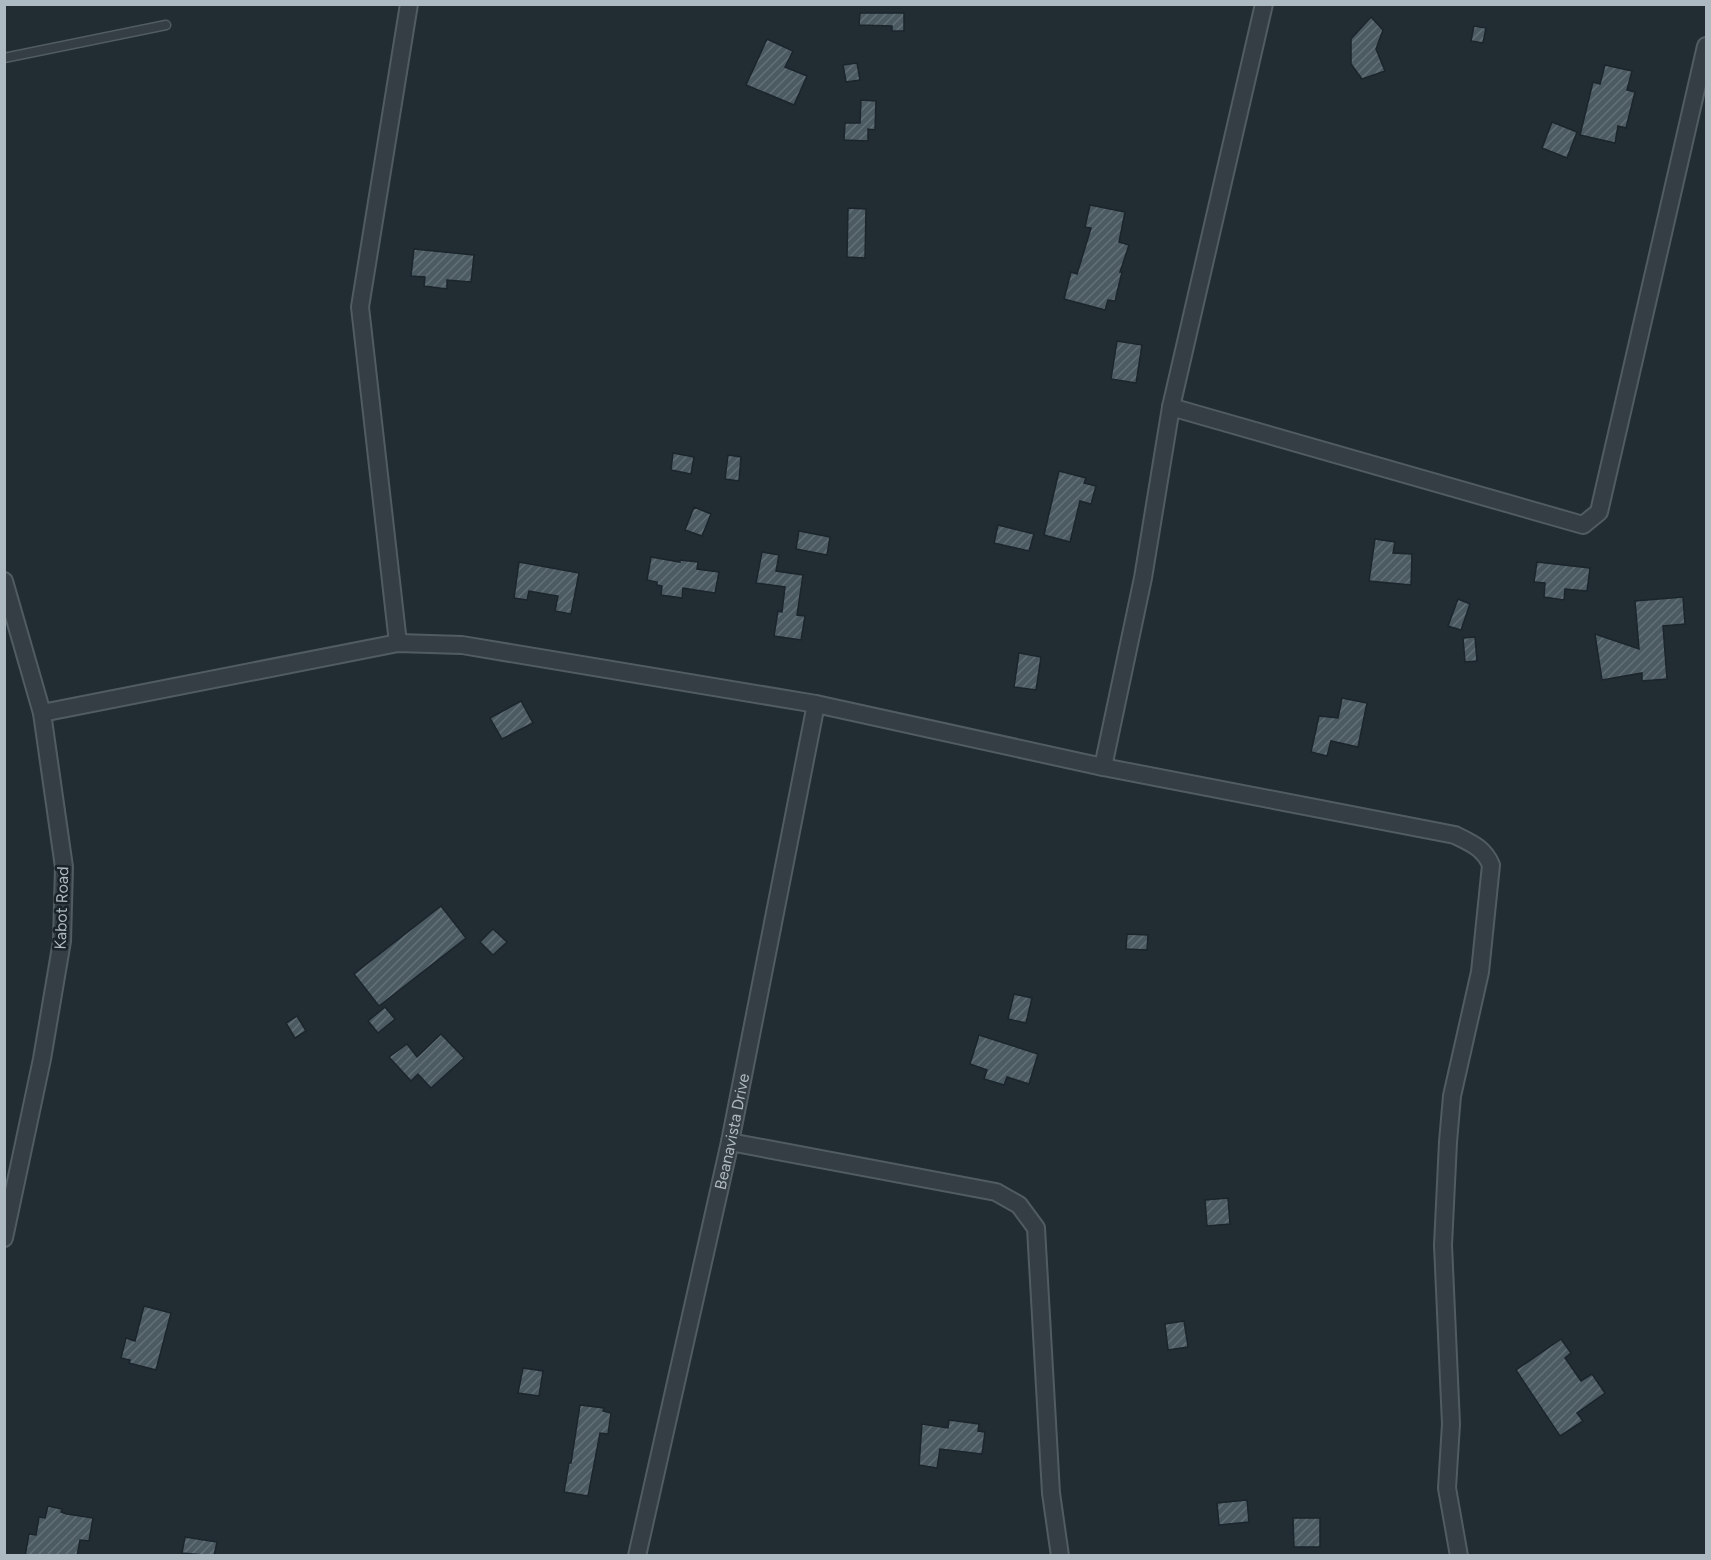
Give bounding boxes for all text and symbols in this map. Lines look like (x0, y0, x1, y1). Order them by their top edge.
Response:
street label: Kabot Road (51, 866, 72, 950)
street label: Beanavista Drive (711, 1071, 753, 1192)

